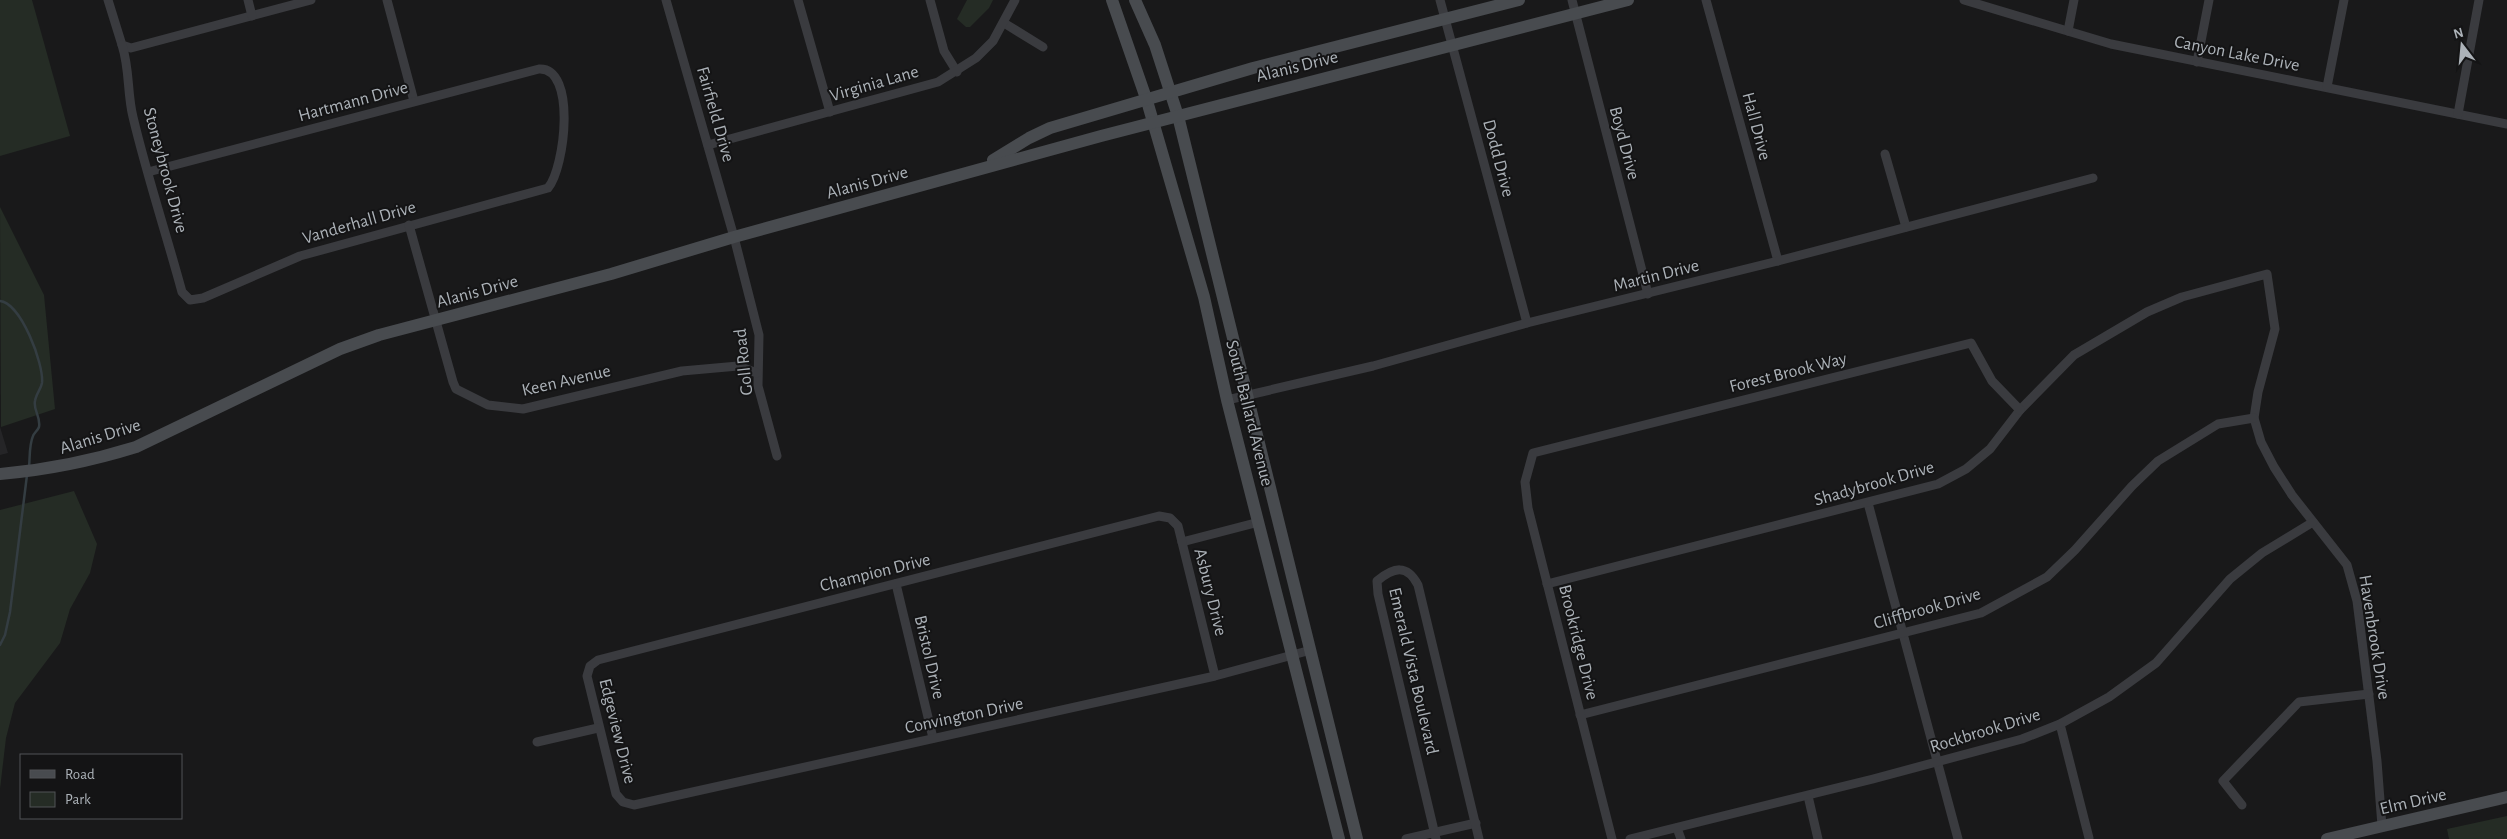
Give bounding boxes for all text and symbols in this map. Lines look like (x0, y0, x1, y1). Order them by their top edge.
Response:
north arrow (2437, 20, 2487, 70)
text: N (2452, 25, 2465, 42)
street label: Canyon Lake Drive (2173, 33, 2301, 75)
street label: Alanis Drive (1254, 48, 1340, 86)
street label: Virginia Lane (828, 63, 921, 105)
street label: Fairfield Drive (693, 65, 737, 164)
street label: Hartmann Drive (296, 79, 410, 125)
street label: Hall Drive (1738, 90, 1774, 162)
street label: Boyd Drive (1606, 105, 1642, 182)
street label: Stoneybrook Drive (140, 106, 190, 235)
street label: Dodd Drive (1479, 118, 1517, 199)
street label: Alanis Drive (825, 163, 910, 202)
street label: Vanderhall Drive (301, 198, 418, 248)
street label: Martin Drive (1611, 257, 1701, 295)
street label: Alanis Drive (435, 272, 520, 311)
street label: Goll Road (732, 328, 756, 396)
street label: South Ballard Avenue (1222, 338, 1276, 488)
street label: Forest Brook Way (1728, 350, 1849, 396)
street label: Keen Avenue (520, 362, 612, 400)
street label: Alanis Drive (58, 416, 143, 458)
street label: Shadybrook Drive (1812, 458, 1936, 510)
street label: Asbury Drive (1190, 547, 1230, 638)
street label: Champion Drive (818, 551, 932, 595)
street label: Havenbrook Drive (2355, 573, 2393, 701)
street label: Brookridge Drive (1555, 583, 1601, 702)
street label: Cliffbrook Drive (1872, 585, 1983, 633)
street label: Emerald Vista Boulevard (1385, 586, 1441, 757)
street label: Bristol Drive (911, 614, 947, 701)
street label: Edgeview Drive (595, 677, 639, 786)
street label: Convington Drive (903, 695, 1025, 737)
street label: Rockbrook Drive (1928, 706, 2043, 756)
legend (20, 754, 182, 819)
text: Road (65, 767, 95, 782)
street label: Elm Drive (2378, 786, 2448, 818)
text: Park (65, 792, 91, 807)

